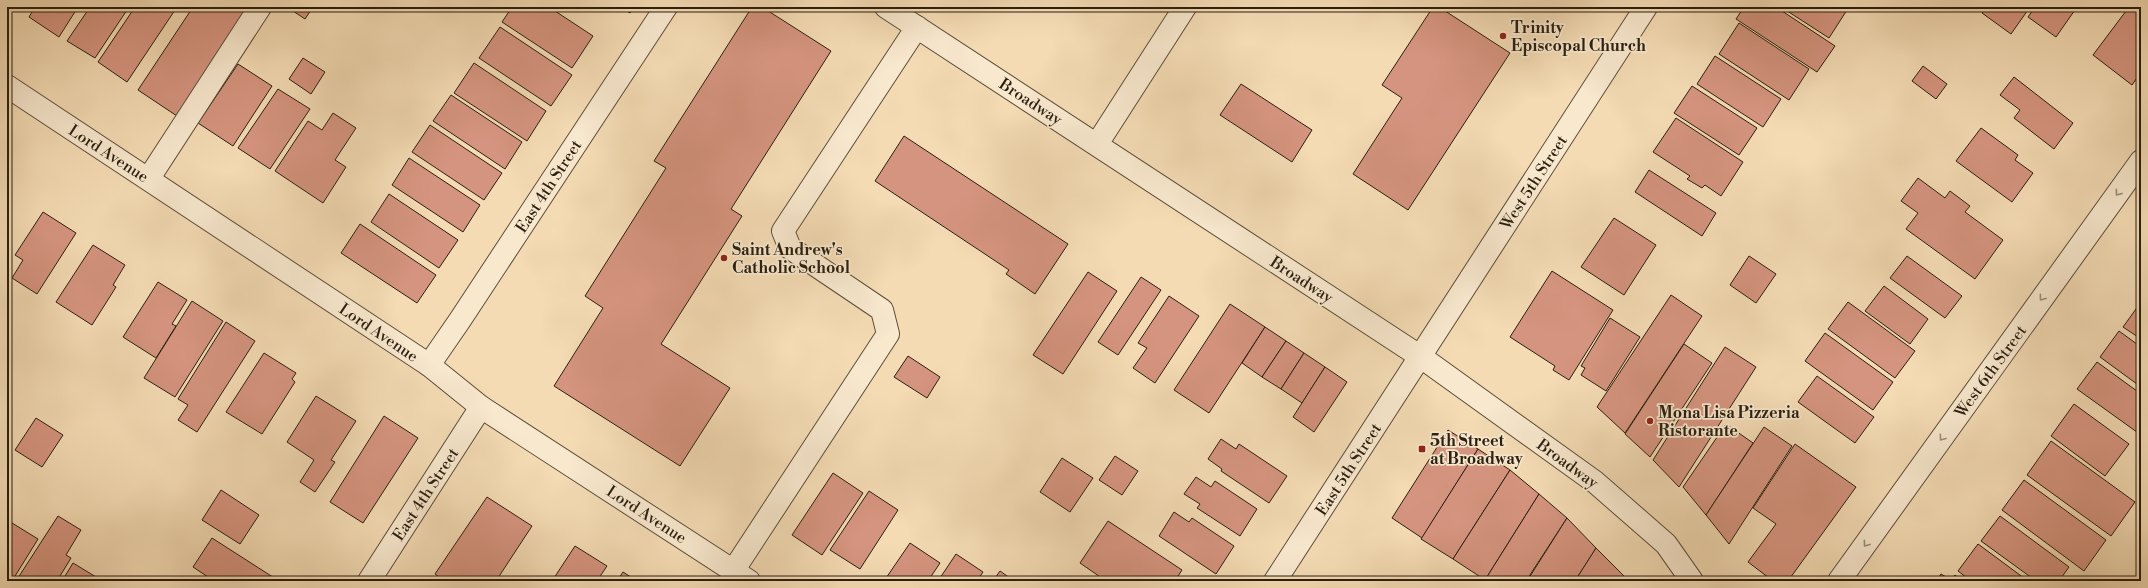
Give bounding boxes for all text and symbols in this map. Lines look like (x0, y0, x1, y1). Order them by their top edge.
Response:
place label: Trinity Episcopal Church (1511, 18, 1646, 56)
marker: Trinity Episcopal Church (1498, 31, 1508, 41)
street label: Broadway (994, 74, 1066, 130)
street label: Lord Avenue (65, 121, 152, 187)
street label: West 5th Street (1495, 131, 1572, 234)
street label: East 4th Street (511, 136, 587, 237)
one-way arrow (2116, 188, 2123, 195)
place label: Saint Andrew's Catholic School (732, 240, 851, 278)
street label: Broadway (1265, 252, 1337, 308)
marker: Saint Andrew's Catholic School (719, 253, 729, 263)
one-way arrow (2040, 294, 2047, 301)
street label: Lord Avenue (335, 299, 422, 367)
street label: West 6th Street (1950, 321, 2031, 423)
place label: Mona Lisa Pizzeria Ristorante (1658, 403, 1800, 441)
marker: Mona Lisa Pizzeria Ristorante (1645, 416, 1655, 426)
street label: East 5th Street (1312, 419, 1386, 520)
place label: 5th Street at Broadway (1430, 431, 1524, 469)
street label: Broadway (1532, 434, 1602, 493)
one-way arrow (1939, 434, 1947, 441)
street label: East 4th Street (388, 444, 464, 545)
marker: 5th Street at Broadway (1417, 444, 1427, 454)
street label: Lord Avenue (603, 482, 690, 548)
one-way arrow (1864, 539, 1871, 546)

